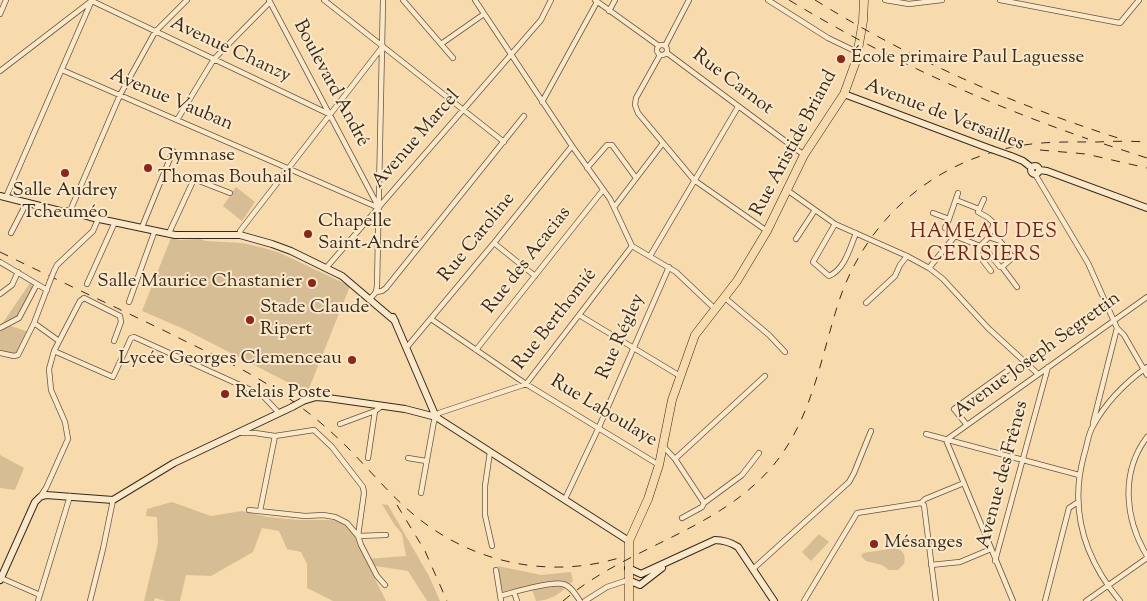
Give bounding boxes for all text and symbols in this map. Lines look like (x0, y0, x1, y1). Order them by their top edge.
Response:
street label: Avenue Chanzy (166, 13, 294, 89)
street label: Boulevard André (287, 17, 373, 151)
street label: Rue Carnot (687, 45, 777, 121)
place label: École primaire Paul Laguesse (851, 48, 1084, 70)
marker: École primaire Paul Laguesse (835, 53, 847, 65)
street label: Avenue Vauban (106, 65, 236, 137)
street label: Rue Aristide Briand (747, 67, 843, 221)
street label: Avenue de Versailles (861, 75, 1027, 157)
street label: Avenue Marcel (368, 86, 466, 194)
place label: Gymnase Thomas Bouhail (158, 146, 293, 190)
marker: Gymnase Thomas Bouhail (142, 162, 154, 174)
marker: Salle Audrey Tcheuméo (59, 167, 71, 179)
place label: Salle Audrey Tcheuméo (13, 181, 117, 225)
street label: Rue Caroline (435, 189, 521, 287)
street label: Rue des Acacias (479, 203, 577, 319)
place label: Chapelle Saint-André (318, 212, 420, 256)
district label: HAMEAU DES CERISIERS (909, 222, 1059, 269)
marker: Chapelle Saint-André (302, 228, 314, 240)
street label: Rue Berthomié (509, 265, 603, 375)
place label: Salle Maurice Chastanier (97, 272, 302, 294)
marker: Salle Maurice Chastanier (306, 277, 318, 289)
street label: Avenue Joseph Segrettin (950, 288, 1126, 424)
street label: Rue Régley (593, 291, 651, 383)
place label: Stade Claude Ripert (260, 298, 369, 342)
marker: Stade Claude Ripert (244, 314, 256, 326)
place label: Lycée Georges Clemenceau (119, 349, 342, 371)
marker: Lycée Georges Clemenceau (346, 354, 358, 366)
street label: Rue Laboulaye (546, 371, 660, 453)
place label: Relais Poste (235, 383, 331, 405)
marker: Relais Poste (219, 388, 231, 400)
street label: Avenue des Frênes (973, 399, 1035, 551)
place label: Mésanges (884, 533, 963, 555)
marker: Mésanges (868, 538, 880, 550)

